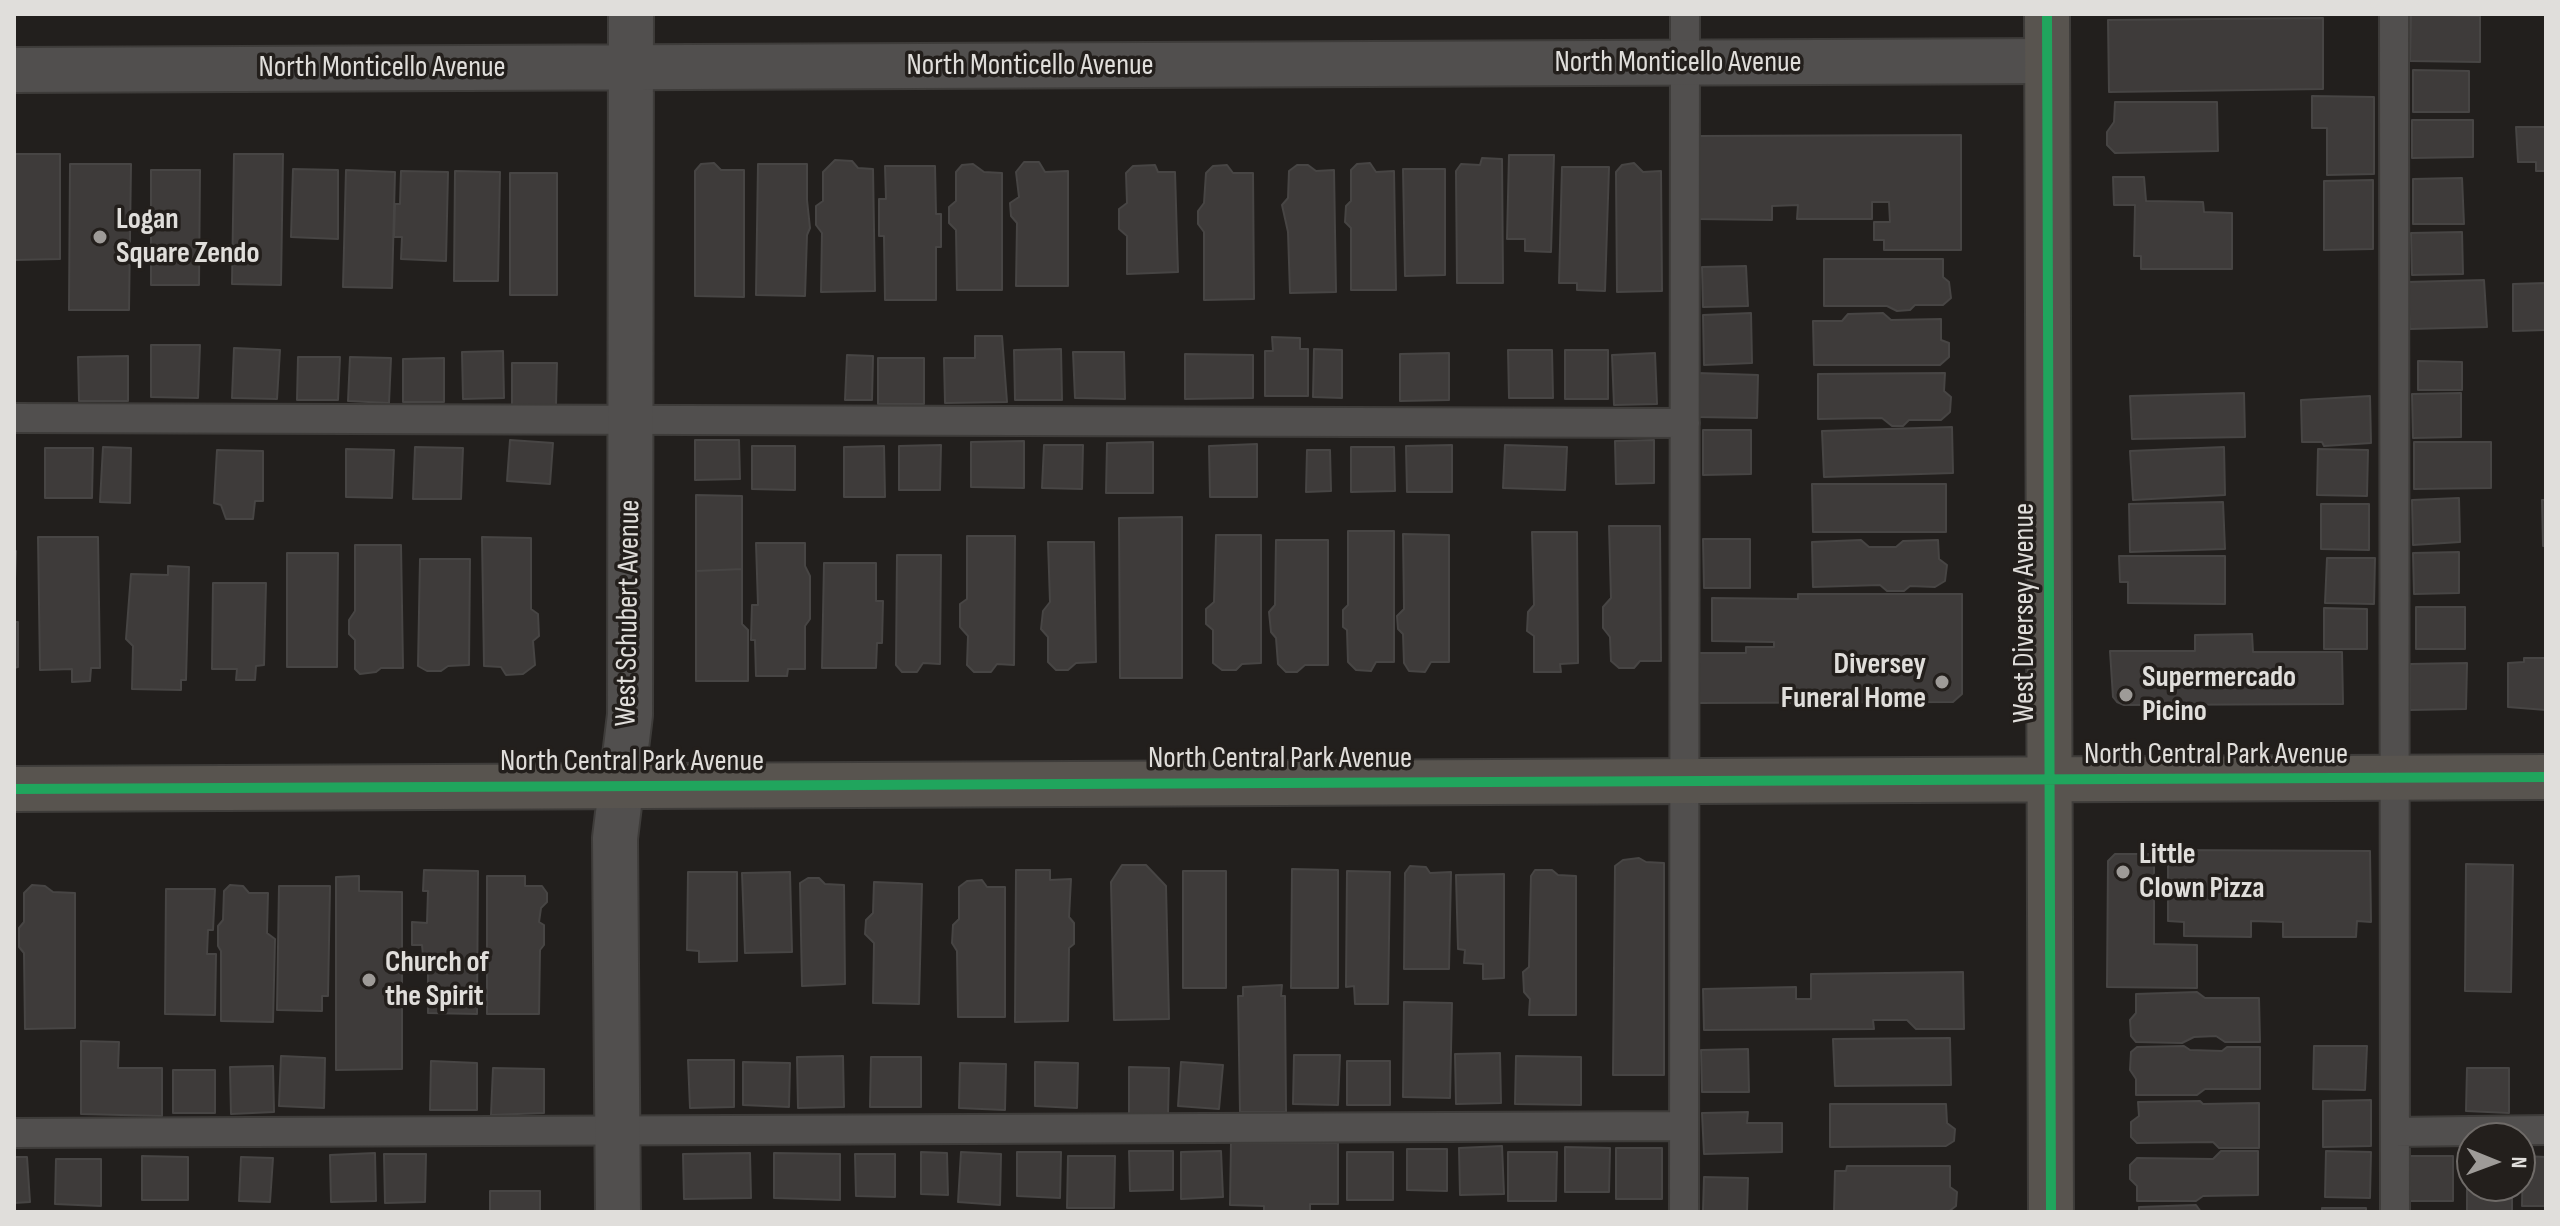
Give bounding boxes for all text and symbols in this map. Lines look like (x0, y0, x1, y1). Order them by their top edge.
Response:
street label: North Monticello Avenue (1554, 45, 1802, 81)
street label: North Monticello Avenue (906, 48, 1154, 84)
street label: North Monticello Avenue (258, 50, 506, 86)
place label: Logan Square Zendo (116, 202, 260, 272)
marker: Logan Square Zendo (91, 228, 109, 246)
street label: West Schubert Avenue (609, 499, 649, 727)
street label: West Diversey Avenue (2007, 503, 2043, 723)
place label: Diversey Funeral Home (1781, 647, 1926, 718)
place label: Supermercado Picino (2142, 660, 2296, 730)
marker: Diversey Funeral Home (1933, 673, 1951, 691)
marker: Supermercado Picino (2117, 686, 2135, 704)
street label: North Central Park Avenue (2084, 737, 2348, 773)
street label: North Central Park Avenue (1148, 741, 1412, 777)
street label: North Central Park Avenue (500, 744, 764, 780)
place label: Little Clown Pizza (2139, 837, 2265, 908)
marker: Little Clown Pizza (2114, 863, 2132, 881)
place label: Church of the Spirit (385, 945, 489, 1016)
marker: Church of the Spirit (360, 971, 378, 989)
north arrow (2456, 1122, 2536, 1202)
text: N (2505, 1156, 2532, 1169)

